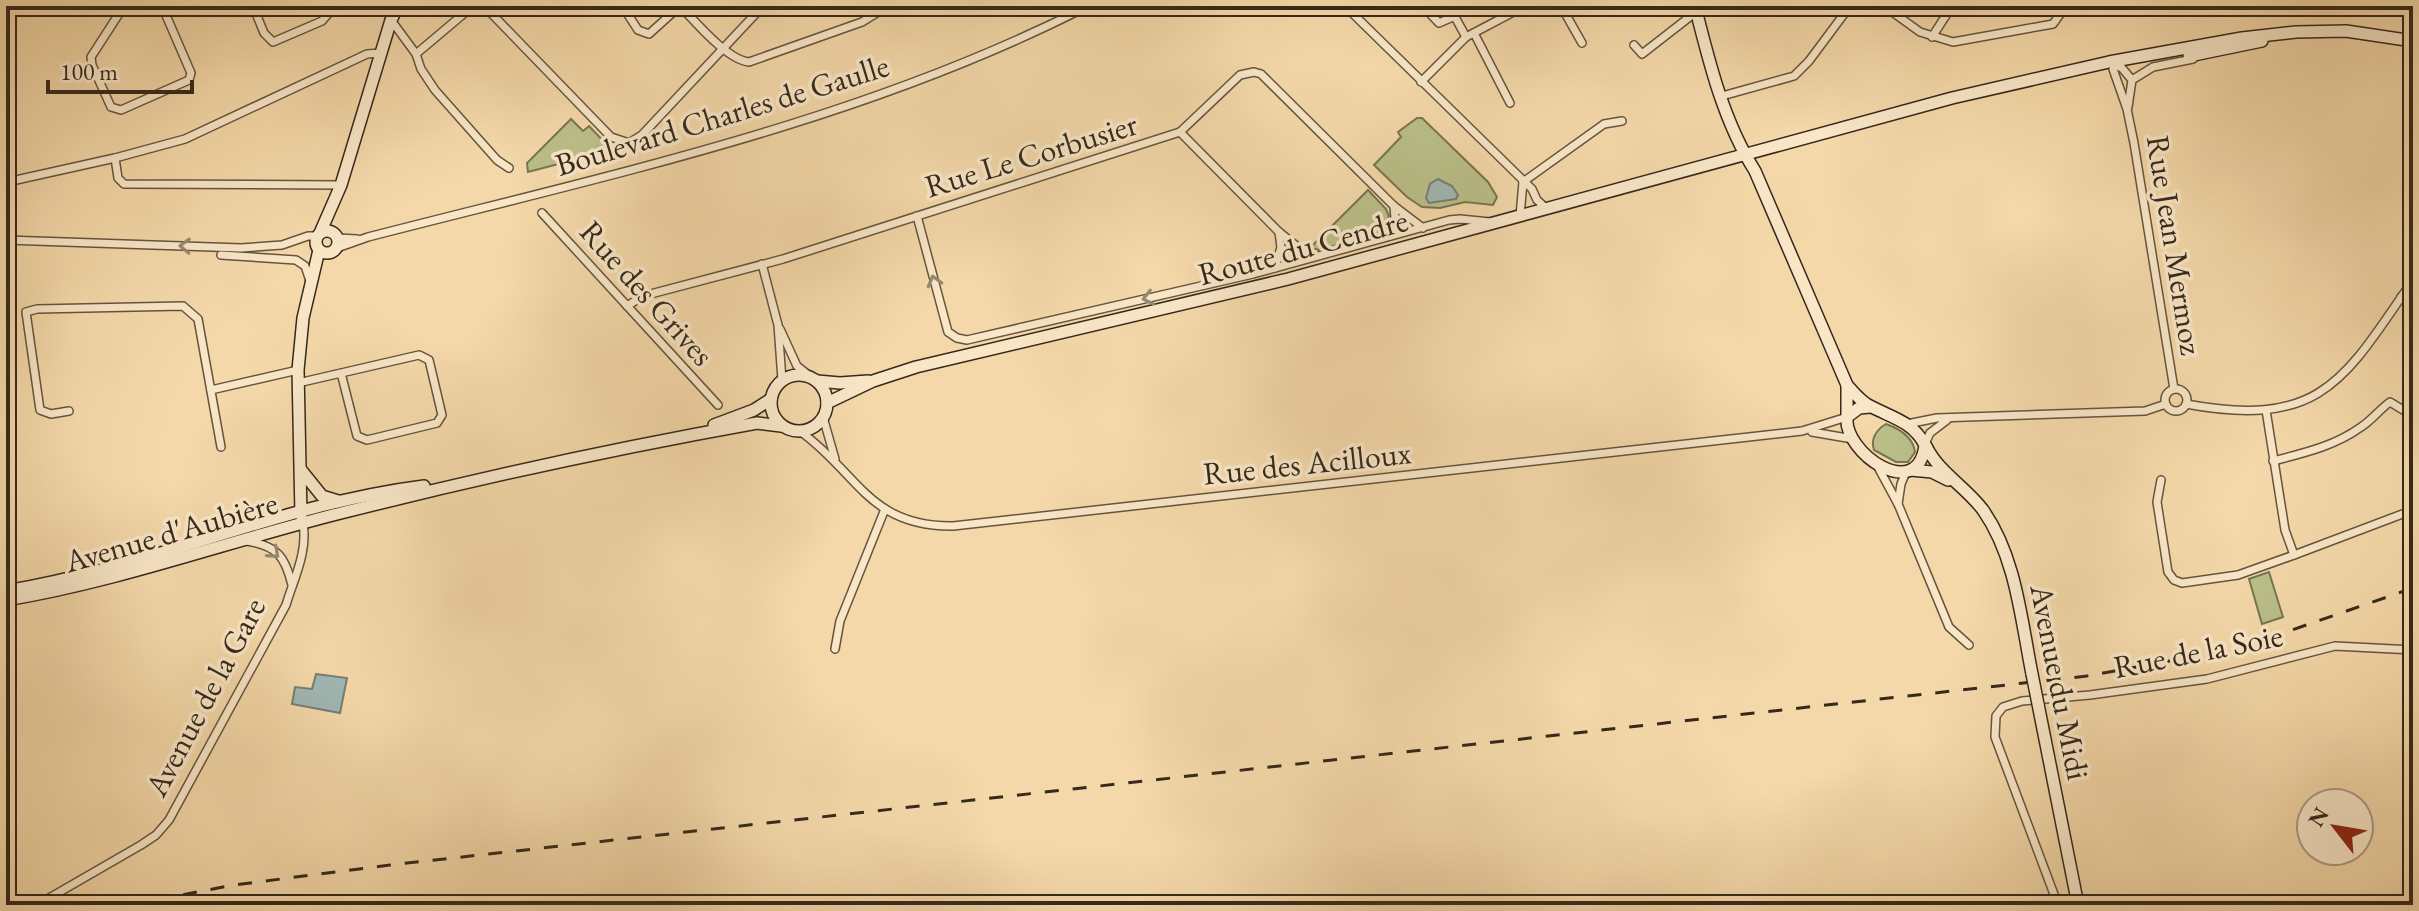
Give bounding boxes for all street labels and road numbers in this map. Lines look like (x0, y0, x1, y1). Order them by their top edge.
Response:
street label: Boulevard Charles de Gaulle (550, 44, 894, 186)
street label: Rue Le Corbusier (920, 103, 1143, 207)
street label: Rue Jean Mermoz (2137, 132, 2213, 358)
street label: Route du Cendre (1194, 199, 1412, 295)
street label: Rue des Grives (571, 211, 723, 375)
street label: Rue des Acilloux (1201, 431, 1413, 495)
street label: Avenue d'Aubière (59, 482, 282, 583)
street label: Avenue du Midi (2020, 580, 2100, 784)
street label: Avenue de la Gare (134, 590, 275, 805)
street label: Rue de la Soie (2110, 614, 2286, 688)

